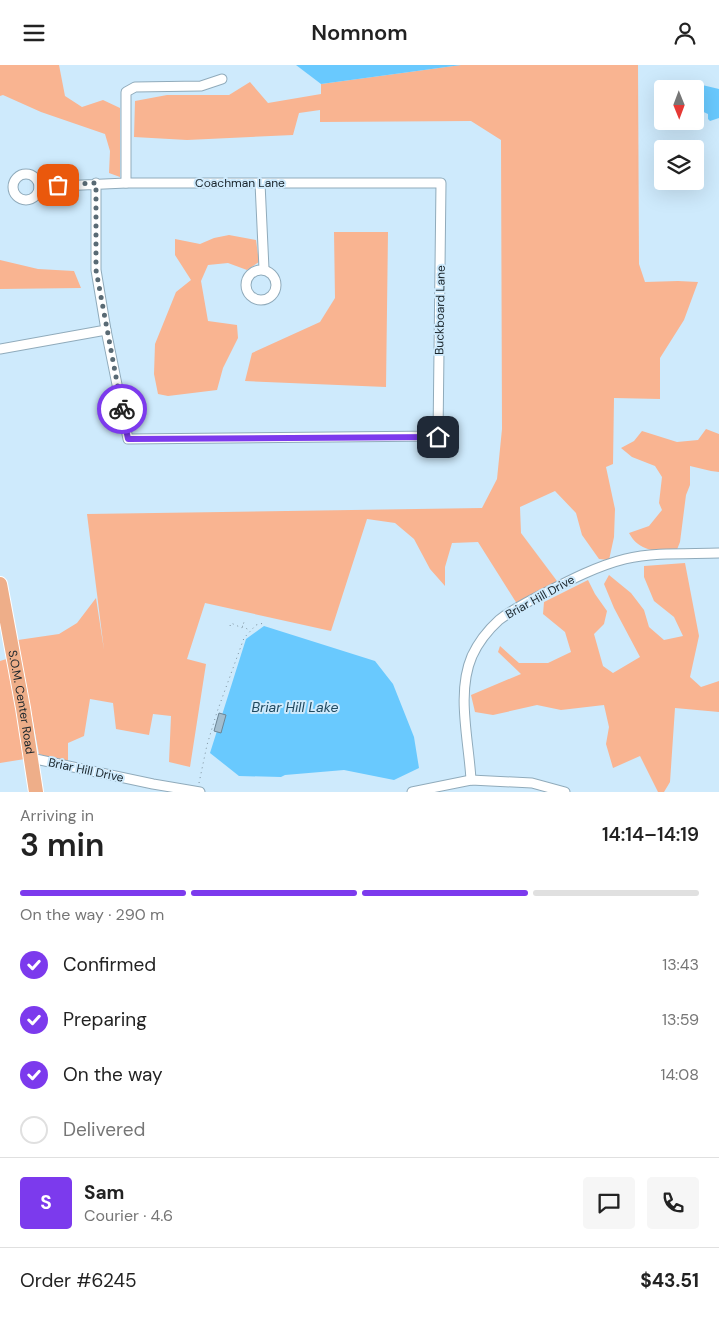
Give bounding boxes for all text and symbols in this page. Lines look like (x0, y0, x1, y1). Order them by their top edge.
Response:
text: Nomnom (311, 18, 408, 47)
icon: menu (20, 19, 48, 47)
icon: person (671, 19, 699, 47)
north arrow (654, 80, 704, 130)
map controls (654, 80, 704, 190)
button: layers (654, 140, 704, 190)
pin (37, 164, 79, 206)
icon: bag (44, 171, 72, 199)
street label: Coachman Lane (195, 175, 285, 191)
street label: Buckboard Lane (431, 265, 449, 355)
courier (97, 384, 147, 434)
icon: bike (108, 395, 136, 423)
pin (417, 416, 459, 458)
icon: home (424, 423, 452, 451)
street label: Briar Hill Drive (503, 571, 578, 623)
street label: S.O.M. Center Road (4, 649, 38, 755)
water label: Briar Hill Lake (252, 698, 339, 716)
street label: Briar Hill Drive (47, 754, 125, 786)
text: Arriving in (20, 805, 94, 826)
text: 14:14–14:19 (602, 822, 699, 847)
text: 3 min (20, 824, 104, 866)
text: On the way · 290 m (20, 904, 164, 925)
icon: check (20, 951, 48, 979)
text: Confirmed (63, 952, 156, 977)
text: 13:43 (662, 954, 699, 975)
icon: check (20, 1006, 48, 1034)
text: Preparing (63, 1007, 147, 1032)
text: 13:59 (662, 1009, 699, 1030)
icon: check (20, 1061, 48, 1089)
text: On the way (63, 1062, 163, 1087)
text: 14:08 (660, 1064, 699, 1085)
text: Delivered (63, 1117, 145, 1142)
button: chat (583, 1177, 635, 1229)
button: phone (647, 1177, 699, 1229)
text: Sam (84, 1180, 125, 1205)
text: S (40, 1190, 52, 1215)
text: Courier · 4.6 (84, 1205, 173, 1226)
text: Order #6245 (20, 1268, 137, 1293)
text: $43.51 (640, 1268, 699, 1293)

